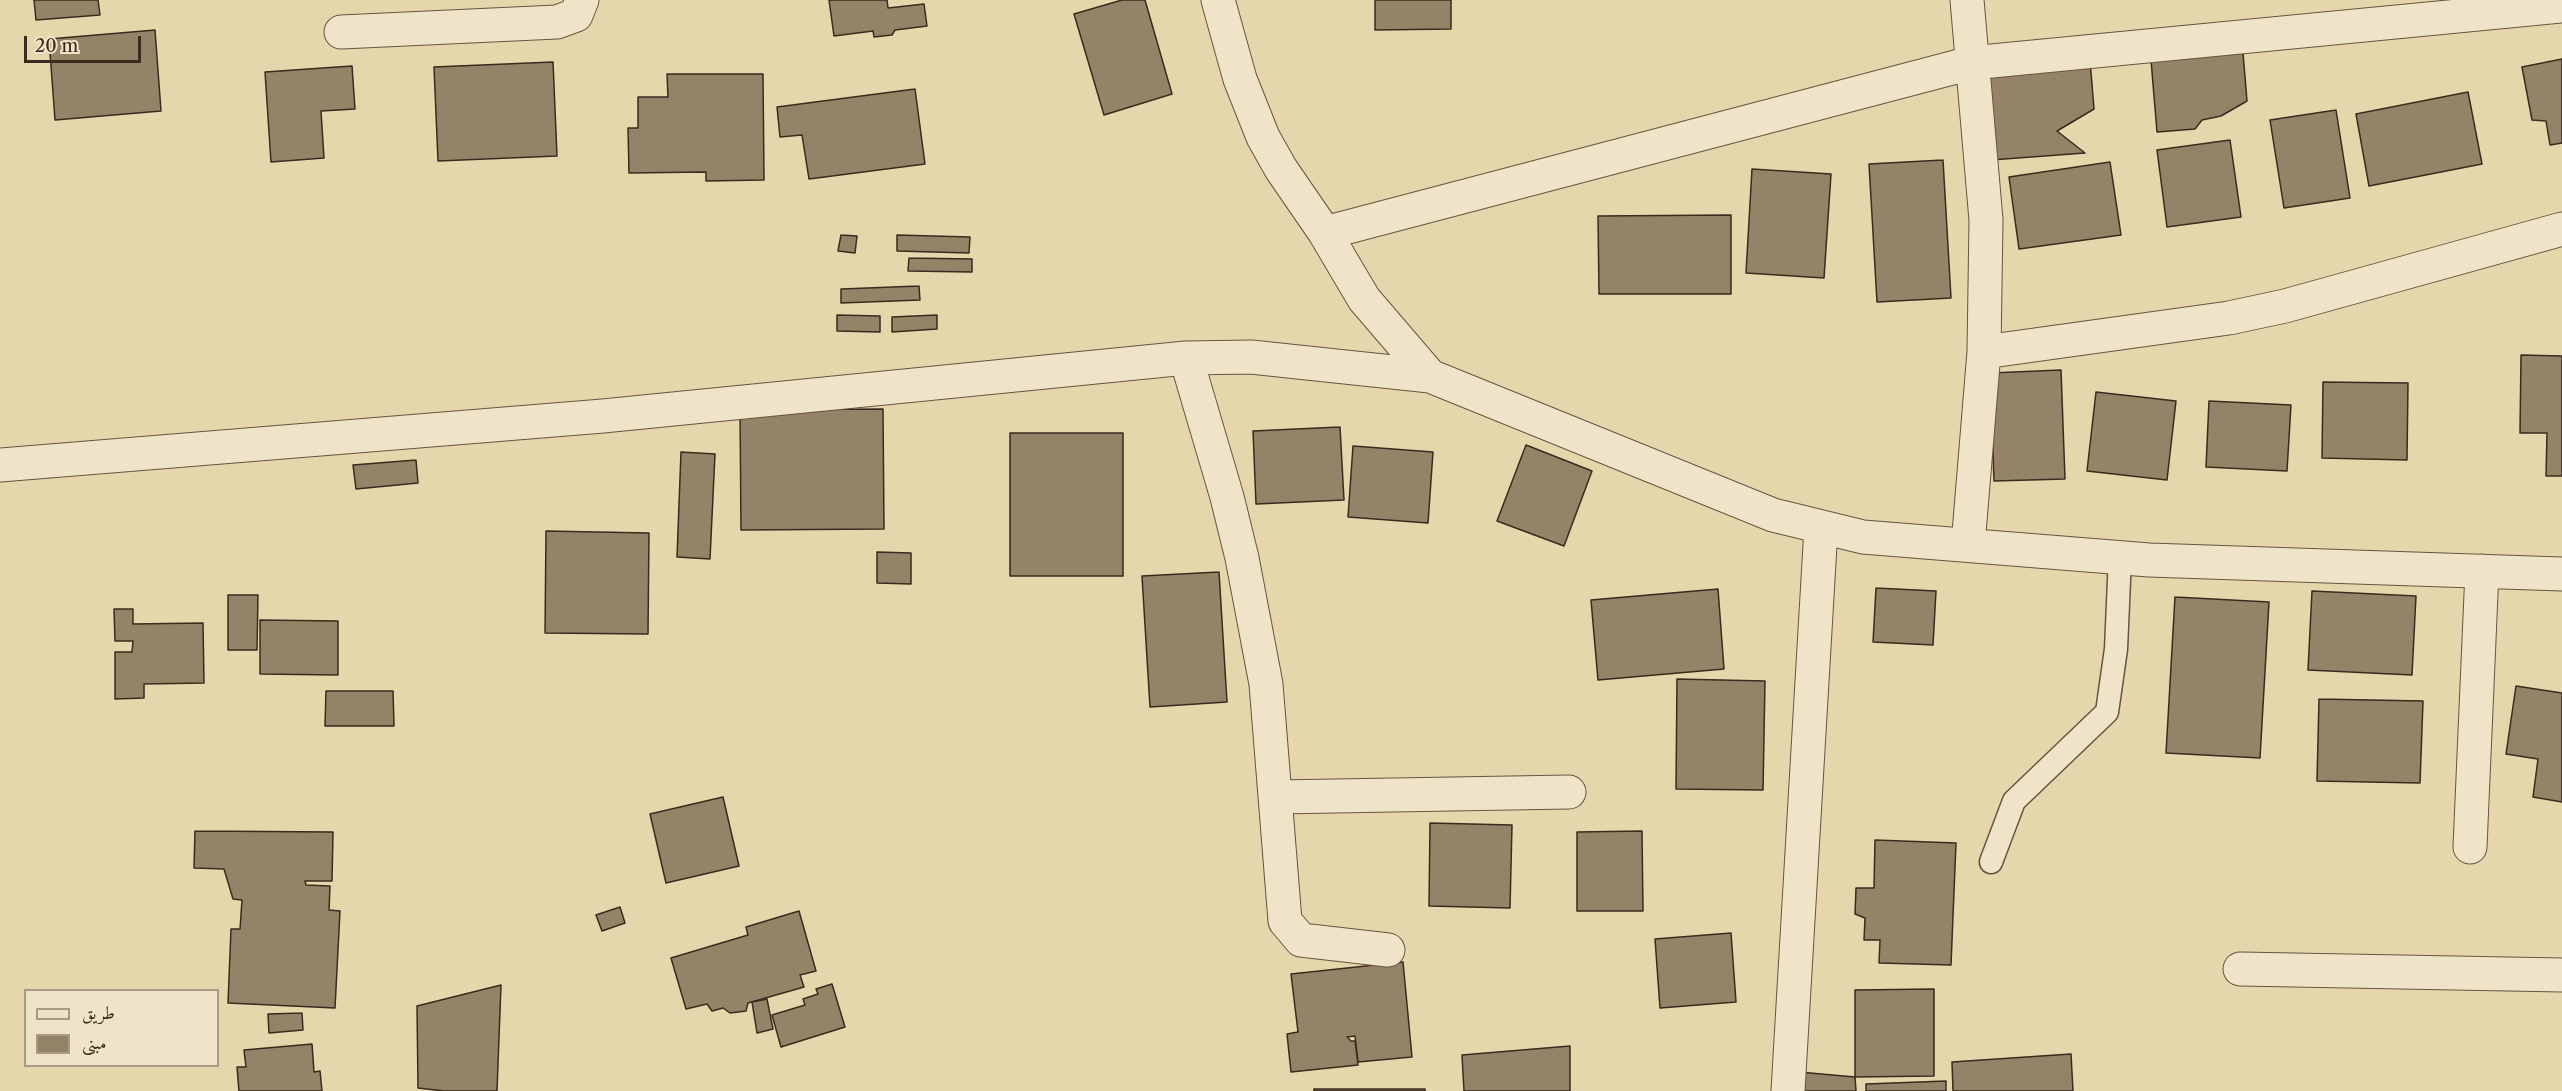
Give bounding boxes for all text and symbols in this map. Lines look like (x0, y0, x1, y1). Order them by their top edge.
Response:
scale bar (27, 24, 144, 62)
text: 20 m (35, 35, 78, 57)
legend (24, 989, 219, 1067)
text: طريق (82, 1002, 115, 1024)
text: مبنى (82, 1032, 107, 1054)

